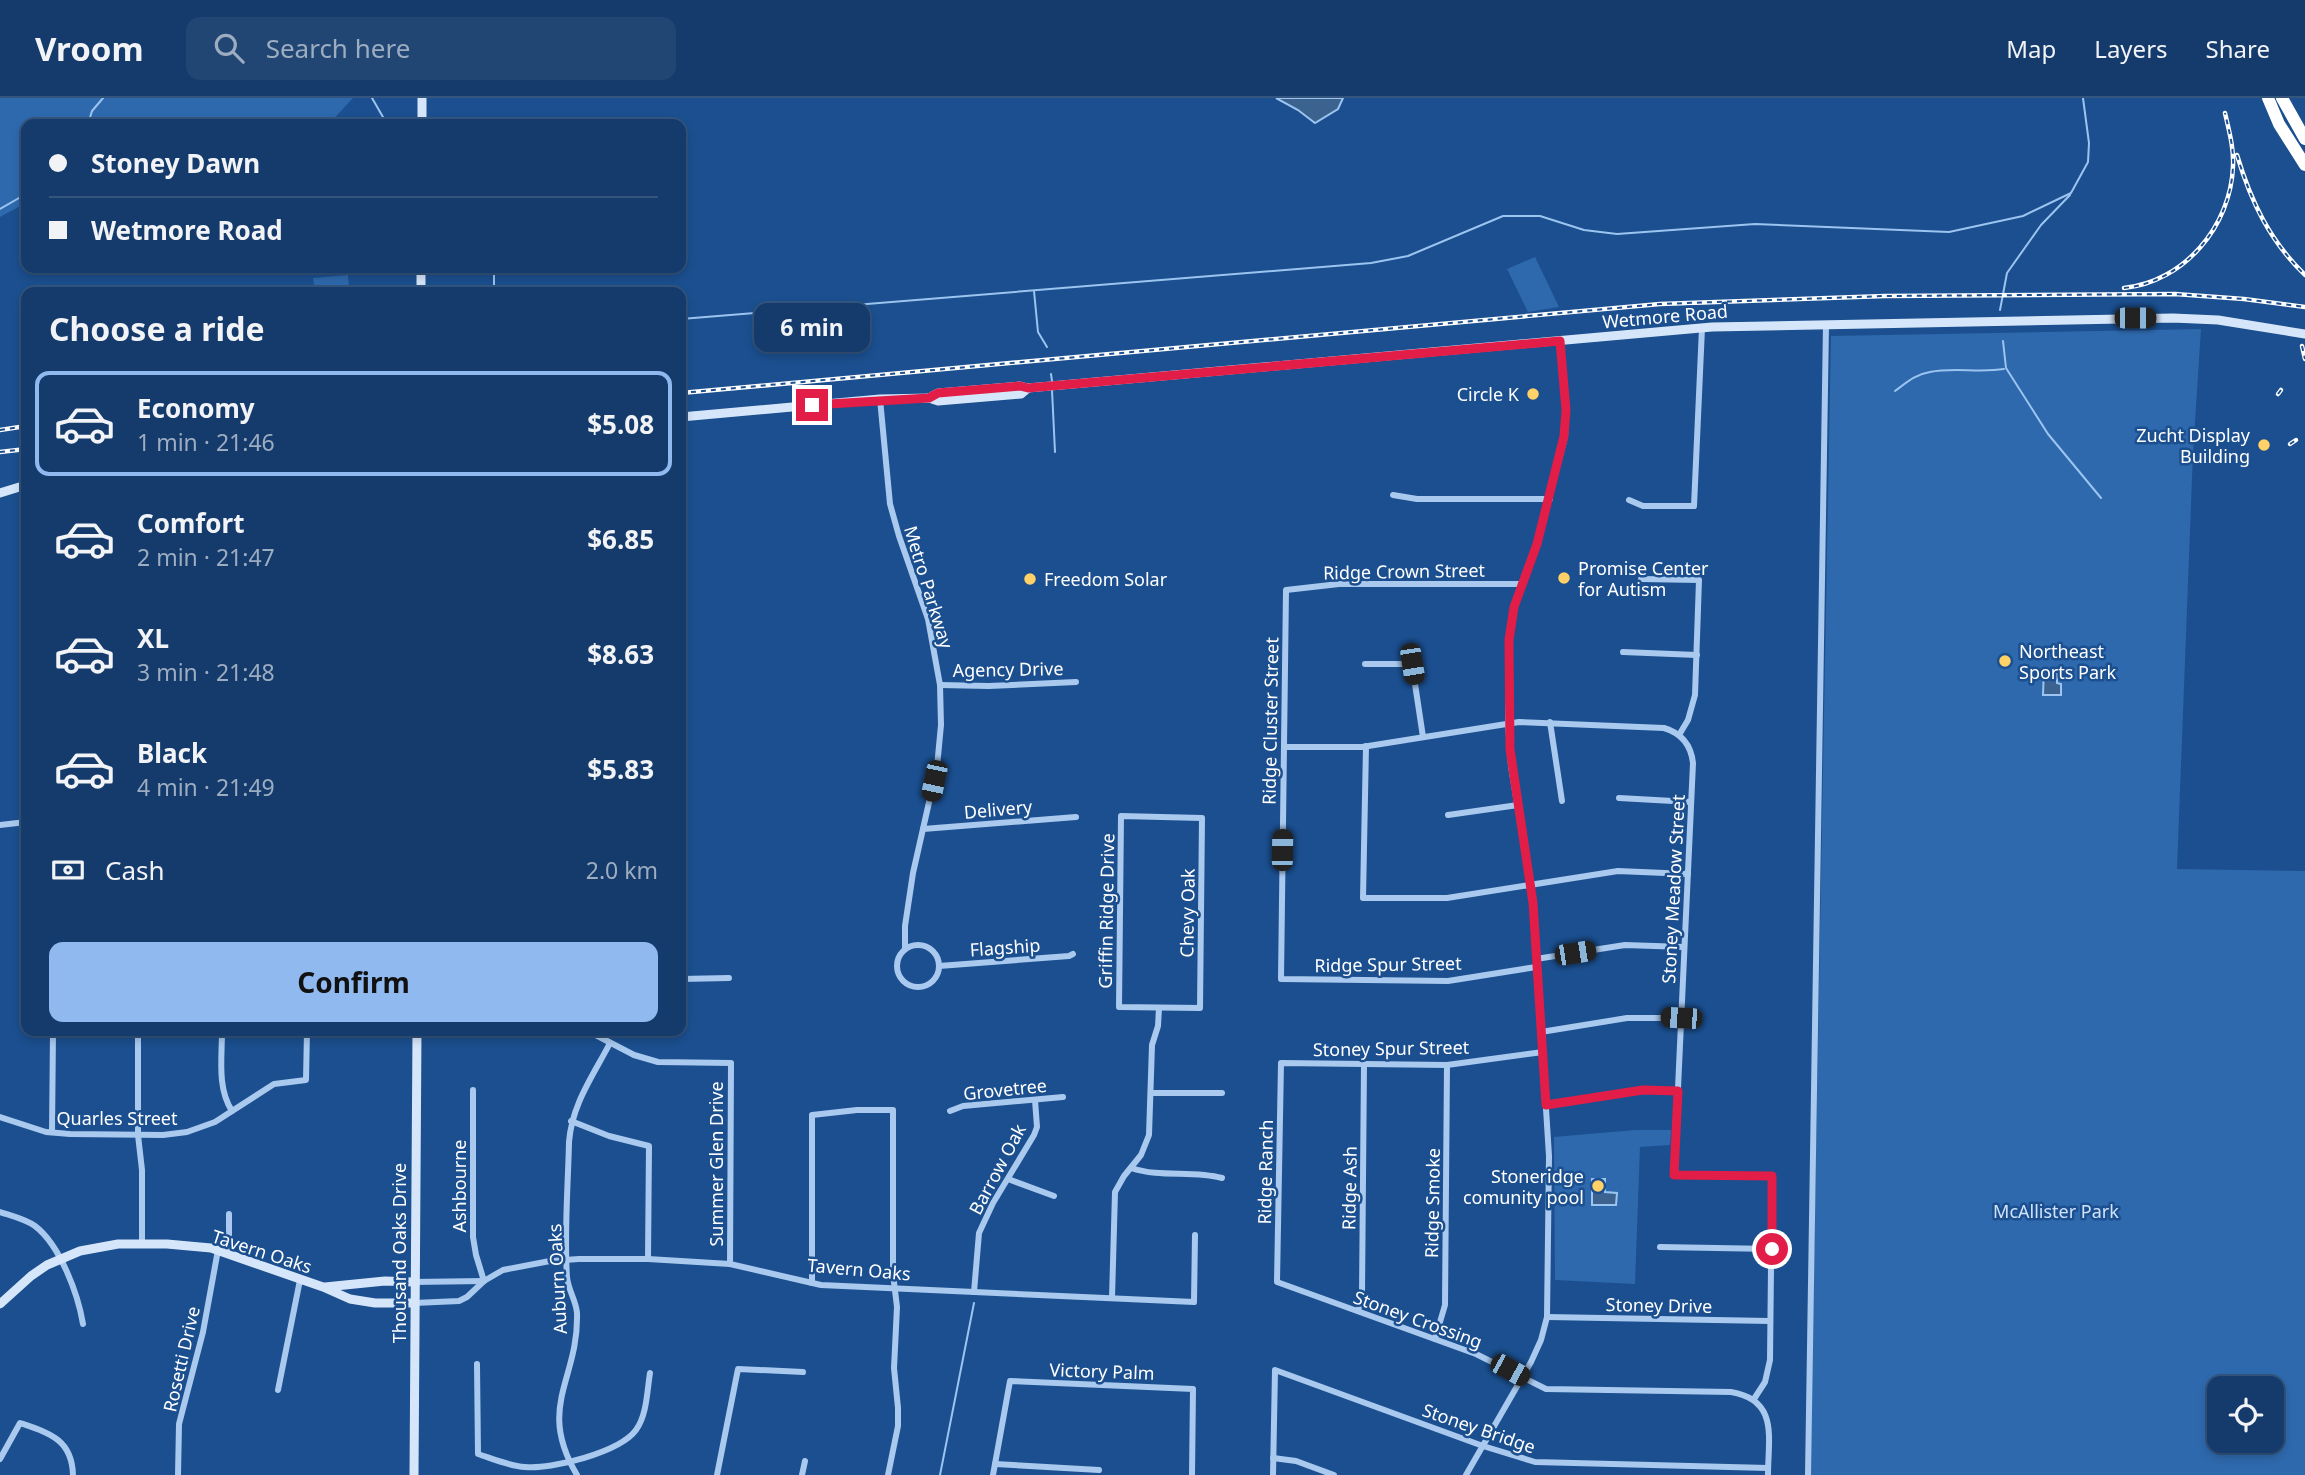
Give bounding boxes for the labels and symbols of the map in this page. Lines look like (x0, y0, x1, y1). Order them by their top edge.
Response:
street label: Wetmore Road (1601, 299, 1729, 333)
callout: 6 min (754, 303, 870, 352)
car (2115, 308, 2157, 329)
place label: Circle K (1457, 382, 1520, 406)
marker: Circle K (1525, 386, 1541, 402)
route end (796, 389, 828, 421)
place label: Zucht Display Building (2136, 423, 2251, 468)
marker: Zucht Display Building (2256, 437, 2272, 453)
street label: Metro Parkway (899, 523, 959, 652)
place label: Promise Center for Autism (1578, 556, 1709, 601)
street label: Ridge Crown Street (1323, 558, 1486, 584)
place label: Freedom Solar (1044, 567, 1168, 591)
marker: Promise Center for Autism (1556, 570, 1572, 586)
marker: Freedom Solar (1022, 571, 1038, 587)
street label: Ridge Cluster Street (1257, 637, 1283, 805)
place label: Northeast Sports Park (2019, 639, 2116, 684)
car (1399, 642, 1426, 686)
marker: Northeast Sports Park (1997, 653, 2013, 669)
street label: Agency Drive (952, 656, 1064, 682)
car (920, 758, 949, 804)
street label: Stoney Meadow Street (1656, 793, 1690, 984)
street label: Delivery (963, 794, 1034, 824)
car (1272, 829, 1293, 871)
street label: Griffin Ridge Drive (1093, 833, 1119, 989)
street label: Chevy Oak (1174, 868, 1200, 958)
street label: Flagship (969, 933, 1041, 961)
car (1553, 939, 1598, 967)
street label: Ridge Spur Street (1314, 951, 1462, 977)
car (1660, 1006, 1703, 1030)
street label: Stoney Spur Street (1313, 1035, 1470, 1061)
street label: Grovetree (962, 1073, 1048, 1105)
street label: Summer Glen Drive (704, 1081, 728, 1247)
street label: Quarles Street (56, 1106, 178, 1130)
street label: Barrow Oak (963, 1119, 1031, 1219)
street label: Ridge Ranch (1252, 1119, 1278, 1225)
street label: Ashbourne (447, 1139, 471, 1233)
street label: Ridge Ash (1336, 1146, 1362, 1230)
street label: Ridge Smoke (1419, 1148, 1445, 1258)
street label: Thousand Oaks Drive (387, 1163, 411, 1343)
place label: Stoneridge comunity pool (1463, 1164, 1584, 1209)
marker: Stoneridge comunity pool (1590, 1178, 1606, 1194)
park label: McAllister Park (1993, 1199, 2119, 1223)
street label: Auburn Oaks (542, 1223, 572, 1335)
street label: Tavern Oaks (209, 1224, 315, 1278)
route start (1756, 1233, 1788, 1265)
street label: Tavern Oaks (806, 1253, 912, 1285)
street label: Stoney Crossing (1350, 1285, 1486, 1353)
street label: Stoney Drive (1606, 1292, 1712, 1318)
street label: Rosetti Drive (157, 1304, 205, 1414)
car (1487, 1351, 1534, 1389)
street label: Victory Palm (1049, 1357, 1155, 1385)
street label: Stoney Bridge (1419, 1397, 1539, 1459)

